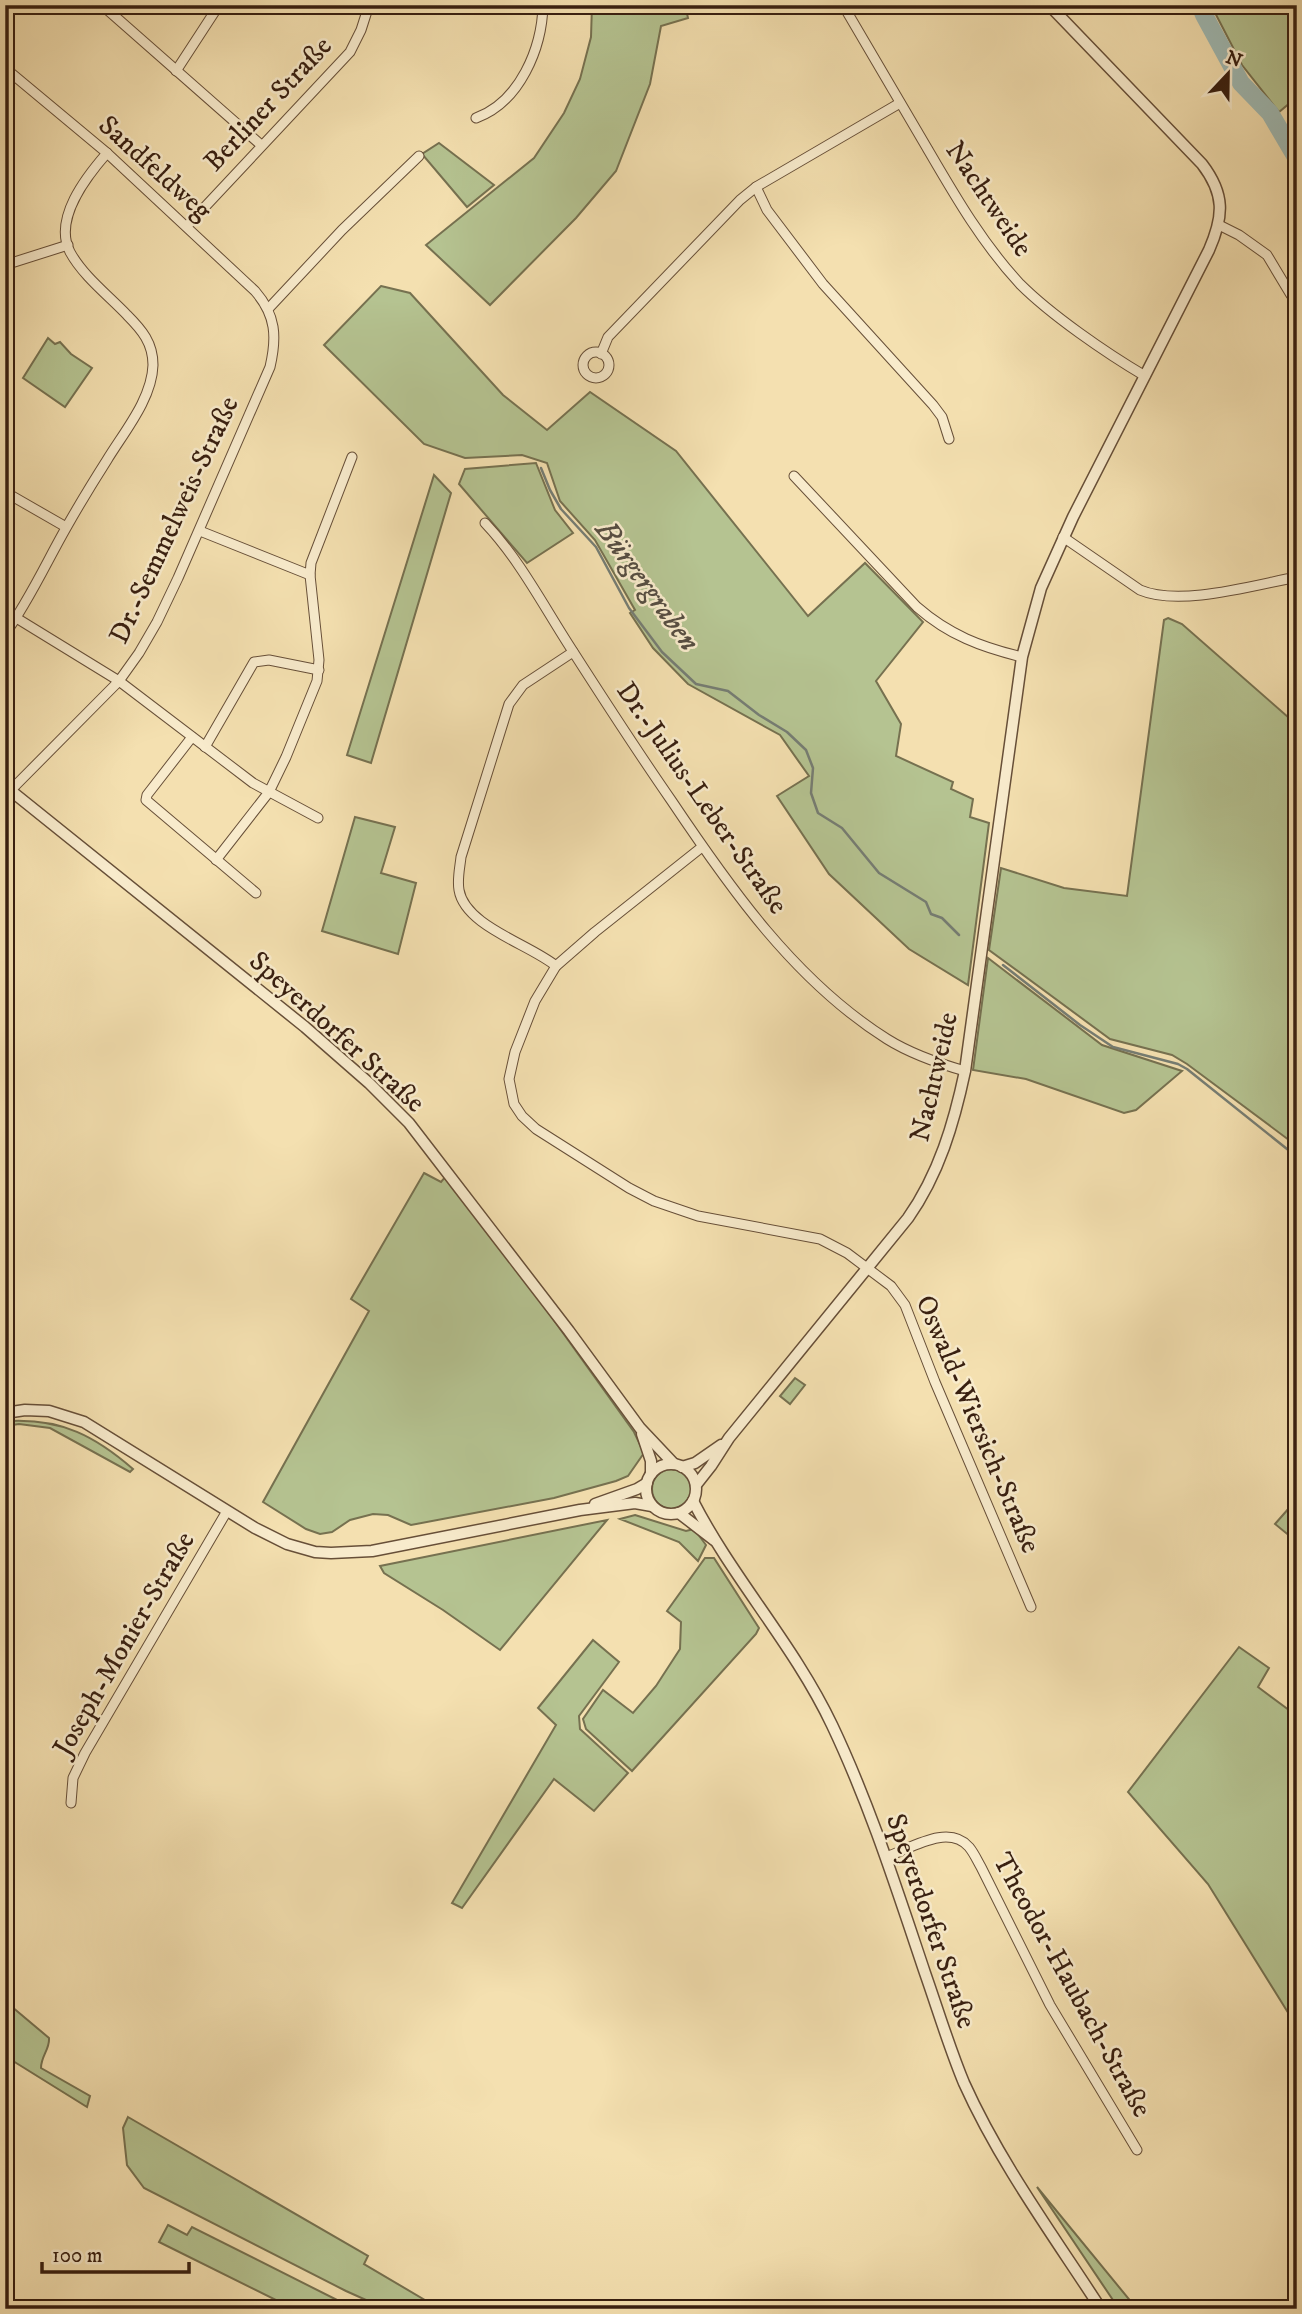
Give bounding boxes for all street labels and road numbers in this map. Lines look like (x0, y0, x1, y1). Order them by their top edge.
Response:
street label: Berliner Straße (196, 29, 340, 179)
street label: Sandfeldweg (91, 108, 219, 228)
street label: Nachtweide (938, 134, 1040, 264)
street label: Dr.-Semmelweis-Straße (101, 391, 247, 649)
street label: Dr.-Julius-Leber-Straße (609, 675, 795, 921)
street label: Speyerdorfer Straße (242, 944, 432, 1120)
street label: Nachtweide (902, 1009, 966, 1145)
street label: Oswald-Wiersich-Straße (908, 1290, 1048, 1558)
street label: Joseph-Monier-Straße (44, 1525, 203, 1765)
street label: Speyerdorfer Straße (878, 1809, 984, 2033)
street label: Theodor-Haubach-Straße (985, 1847, 1159, 2123)

